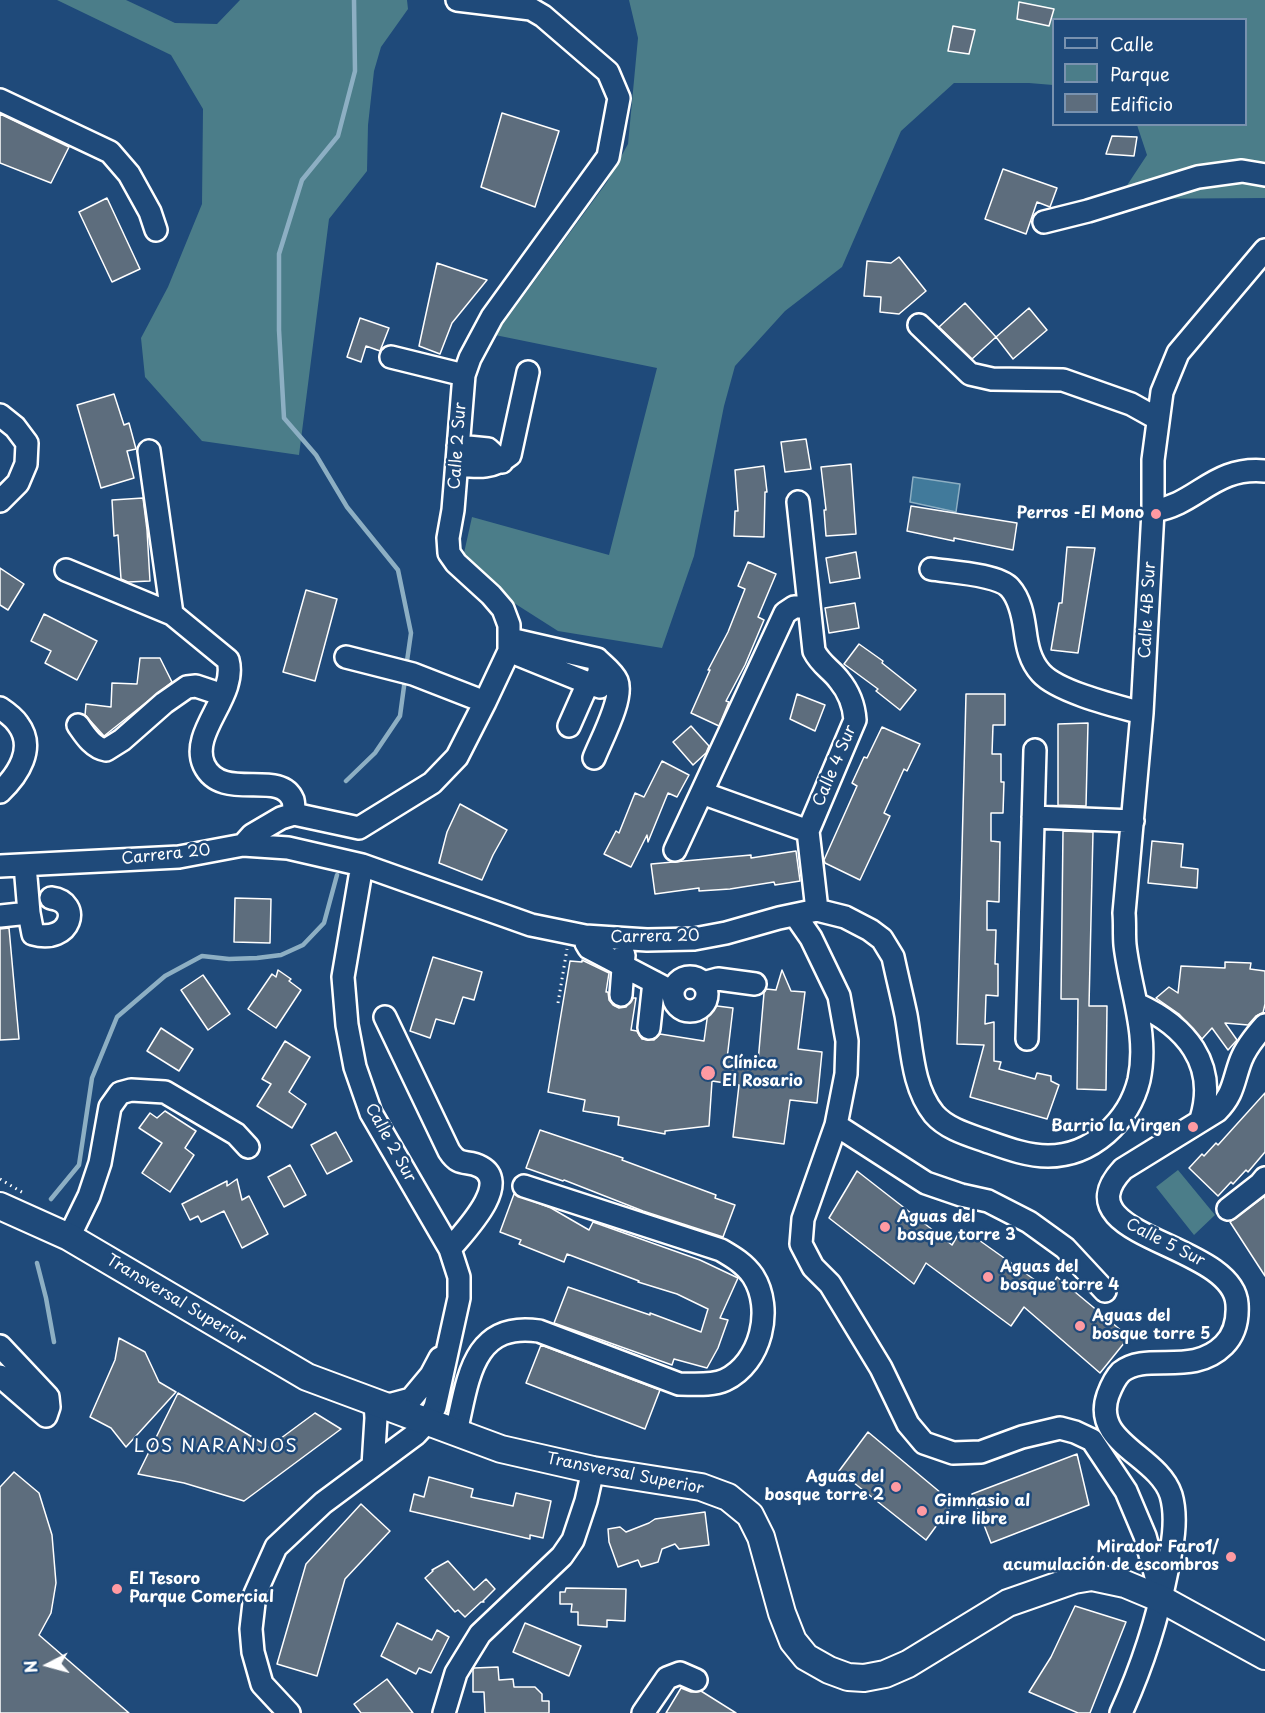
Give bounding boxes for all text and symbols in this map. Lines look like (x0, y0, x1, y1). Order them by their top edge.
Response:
legend (1052, 18, 1247, 126)
text: Calle (1110, 30, 1154, 57)
text: Parque (1110, 60, 1170, 87)
text: Edificio (1110, 90, 1173, 117)
street label: Calle 2 Sur (445, 402, 471, 490)
place label: Perros -El Mono (1017, 504, 1144, 524)
marker: Perros -El Mono (1149, 507, 1163, 521)
street label: Calle 4B Sur (1136, 561, 1160, 659)
street label: Calle 4 Sur (809, 722, 861, 810)
street label: Carrera 20 (121, 841, 211, 869)
street label: Carrera 20 (610, 927, 700, 947)
place label: Clínica El Rosario (722, 1054, 803, 1092)
marker: Clínica El Rosario (699, 1064, 717, 1082)
street label: Calle 2 Sur (360, 1100, 420, 1186)
place label: Barrio la Virgen (1051, 1117, 1181, 1137)
marker: Barrio la Virgen (1186, 1120, 1200, 1134)
place label: Aguas del bosque torre 3 (897, 1208, 1016, 1246)
street label: Calle 5 Sur (1122, 1215, 1208, 1271)
marker: Aguas del bosque torre 3 (878, 1220, 892, 1234)
street label: Transversal Superior (103, 1251, 249, 1349)
place label: Aguas del bosque torre 4 (1000, 1258, 1119, 1296)
marker: Aguas del bosque torre 4 (981, 1270, 995, 1284)
place label: Aguas del bosque torre 5 (1092, 1307, 1210, 1345)
marker: Aguas del bosque torre 5 (1073, 1319, 1087, 1333)
district label: LOS NARANJOS (133, 1436, 299, 1458)
street label: Transversal Superior (545, 1449, 705, 1499)
place label: Aguas del bosque torre 2 (765, 1468, 884, 1506)
marker: Aguas del bosque torre 2 (889, 1480, 903, 1494)
place label: Gimnasio al aire libre (934, 1492, 1030, 1530)
marker: Gimnasio al aire libre (915, 1504, 929, 1518)
place label: Mirador Faro1/ acumulación de escombros (1003, 1538, 1219, 1576)
marker: Mirador Faro1/ acumulación de escombros (1224, 1550, 1238, 1564)
place label: El Tesoro Parque Comercial (129, 1570, 274, 1608)
marker: El Tesoro Parque Comercial (110, 1582, 124, 1596)
north arrow (18, 1635, 78, 1695)
text: N (18, 1659, 43, 1674)

